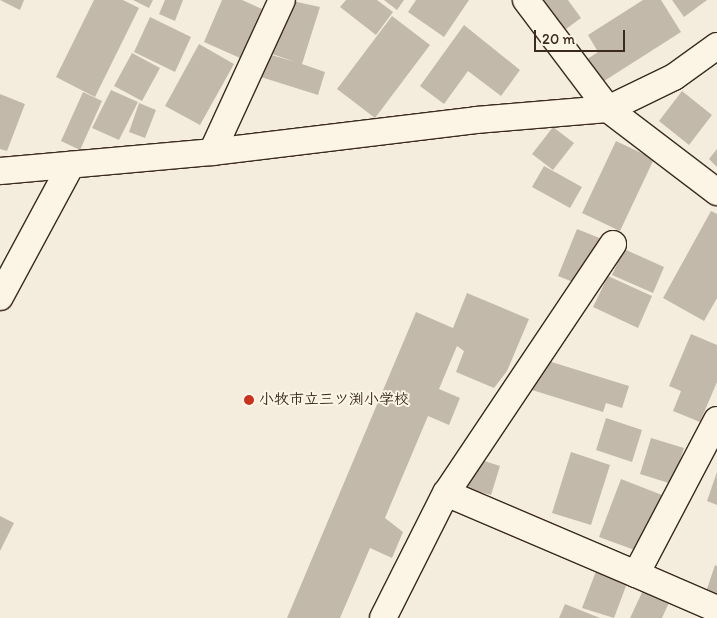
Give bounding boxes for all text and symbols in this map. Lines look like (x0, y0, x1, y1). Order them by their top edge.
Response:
scale bar (537, 20, 628, 52)
text: 20 m (542, 30, 575, 48)
place label: 小牧市立三ツ渕小学校 (259, 391, 409, 409)
marker: 小牧市立三ツ渕小学校 (243, 394, 255, 406)

